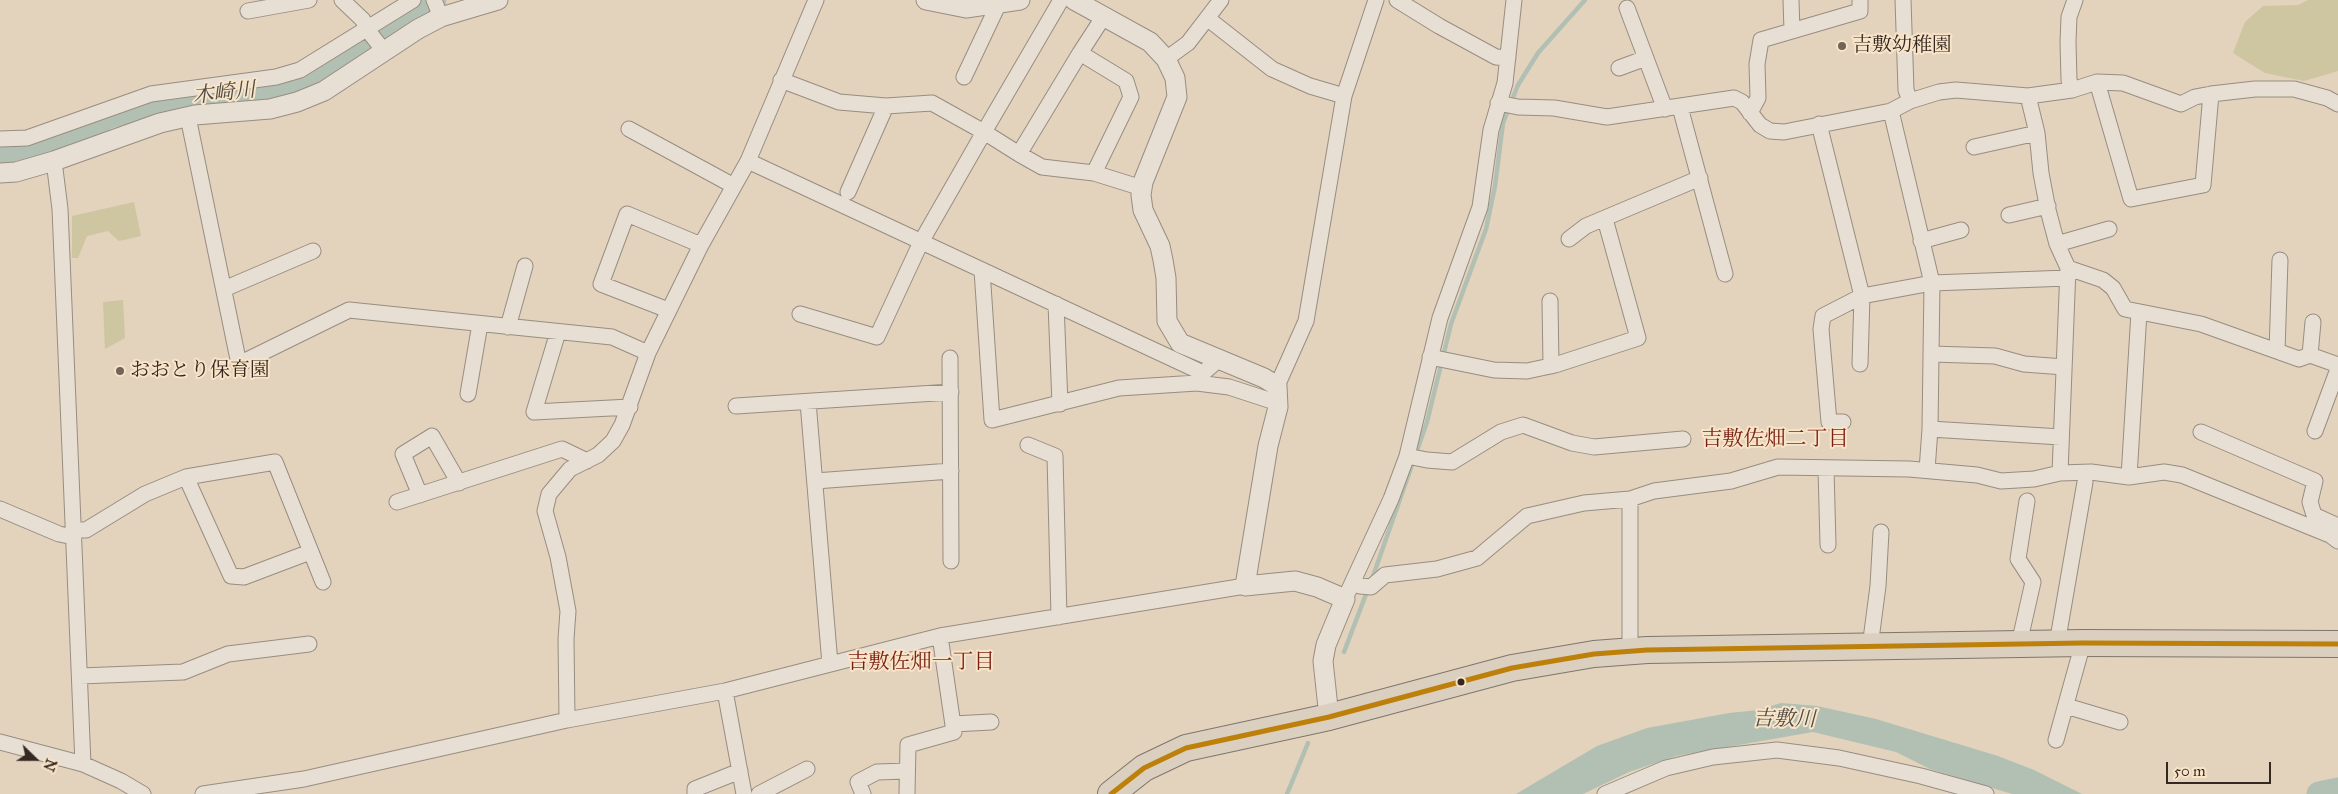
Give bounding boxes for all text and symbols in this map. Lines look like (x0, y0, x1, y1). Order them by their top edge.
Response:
place label: 吉敷幼稚園 (1852, 34, 1952, 58)
marker: 吉敷幼稚園 (1836, 40, 1848, 52)
water label: 木崎川 (191, 78, 257, 110)
place label: おおとり保育園 (130, 359, 270, 383)
marker: おおとり保育園 (114, 365, 126, 377)
district label: 吉敷佐畑二丁目 (1702, 427, 1848, 453)
district label: 吉敷佐畑一丁目 (848, 650, 994, 676)
unlabelled marker (1456, 677, 1466, 687)
water label: 吉敷川 (1752, 707, 1816, 733)
north arrow (10, 734, 60, 784)
scale bar (2168, 752, 2273, 784)
text: N (39, 756, 59, 773)
text: 50 m (2174, 762, 2206, 780)

